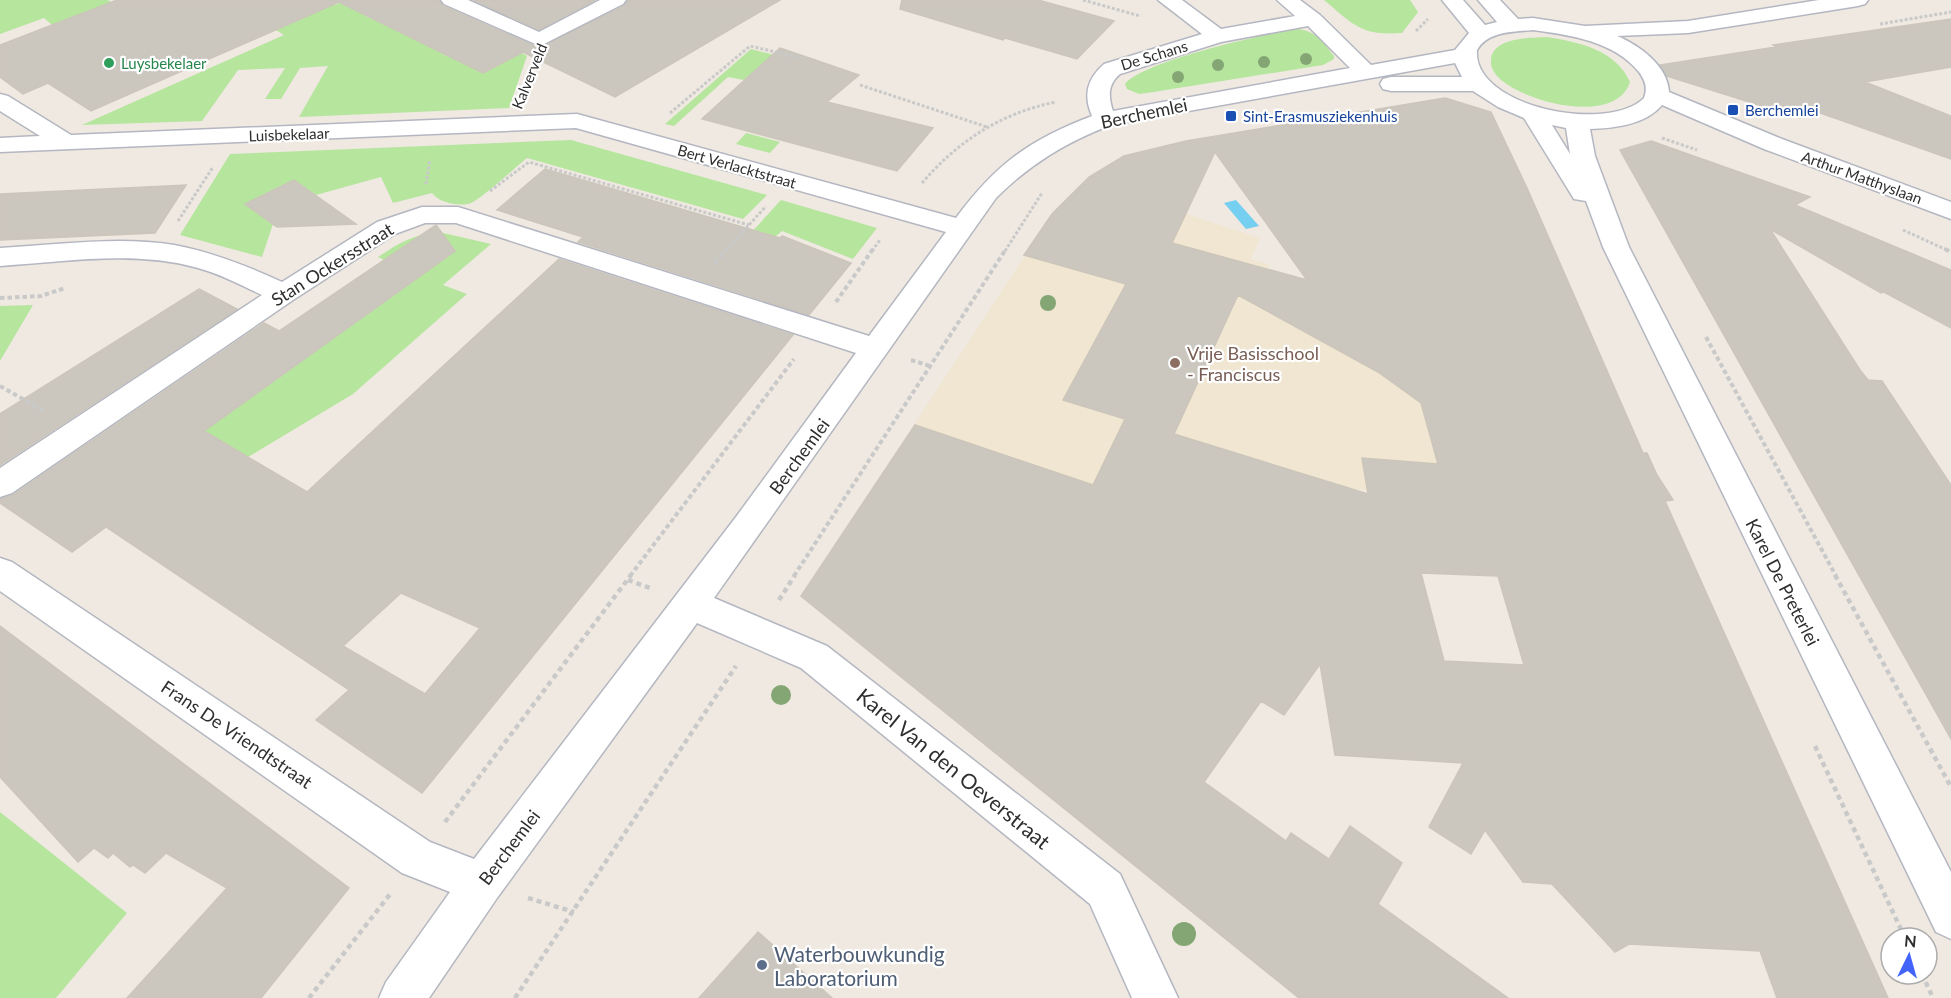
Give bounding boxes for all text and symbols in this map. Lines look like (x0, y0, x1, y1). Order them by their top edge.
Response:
street label: De Schans (1118, 36, 1190, 74)
street label: Kalverveld (508, 41, 550, 111)
place label: Luysbekelaer (121, 54, 207, 72)
marker: Luysbekelaer (102, 56, 116, 70)
street label: Berchemlei (1099, 93, 1189, 133)
place label: Berchemlei (1745, 101, 1819, 119)
marker: Berchemlei (1726, 103, 1740, 117)
place label: Sint-Erasmusziekenhuis (1243, 107, 1397, 125)
marker: Sint-Erasmusziekenhuis (1224, 109, 1238, 123)
street label: Luisbekelaar (248, 124, 330, 144)
street label: Bert Verlacktstraat (676, 140, 799, 192)
street label: Arthur Matthyslaan (1799, 147, 1925, 207)
street label: Stan Ockersstraat (267, 217, 397, 310)
place label: Vrije Basisschool - Franciscus (1187, 342, 1319, 385)
marker: Vrije Basisschool - Franciscus (1168, 356, 1182, 370)
street label: Berchemlei (764, 414, 834, 498)
street label: Karel De Preterlei (1741, 515, 1825, 649)
street label: Frans De Vriendtstraat (157, 675, 317, 793)
street label: Karel Van den Oeverstraat (852, 682, 1056, 854)
street label: Berchemlei (474, 805, 544, 889)
north arrow (1879, 926, 1939, 986)
text: N (1903, 931, 1917, 951)
place label: Waterbouwkundig Laboratorium (774, 941, 945, 990)
marker: Waterbouwkundig Laboratorium (755, 958, 769, 972)

